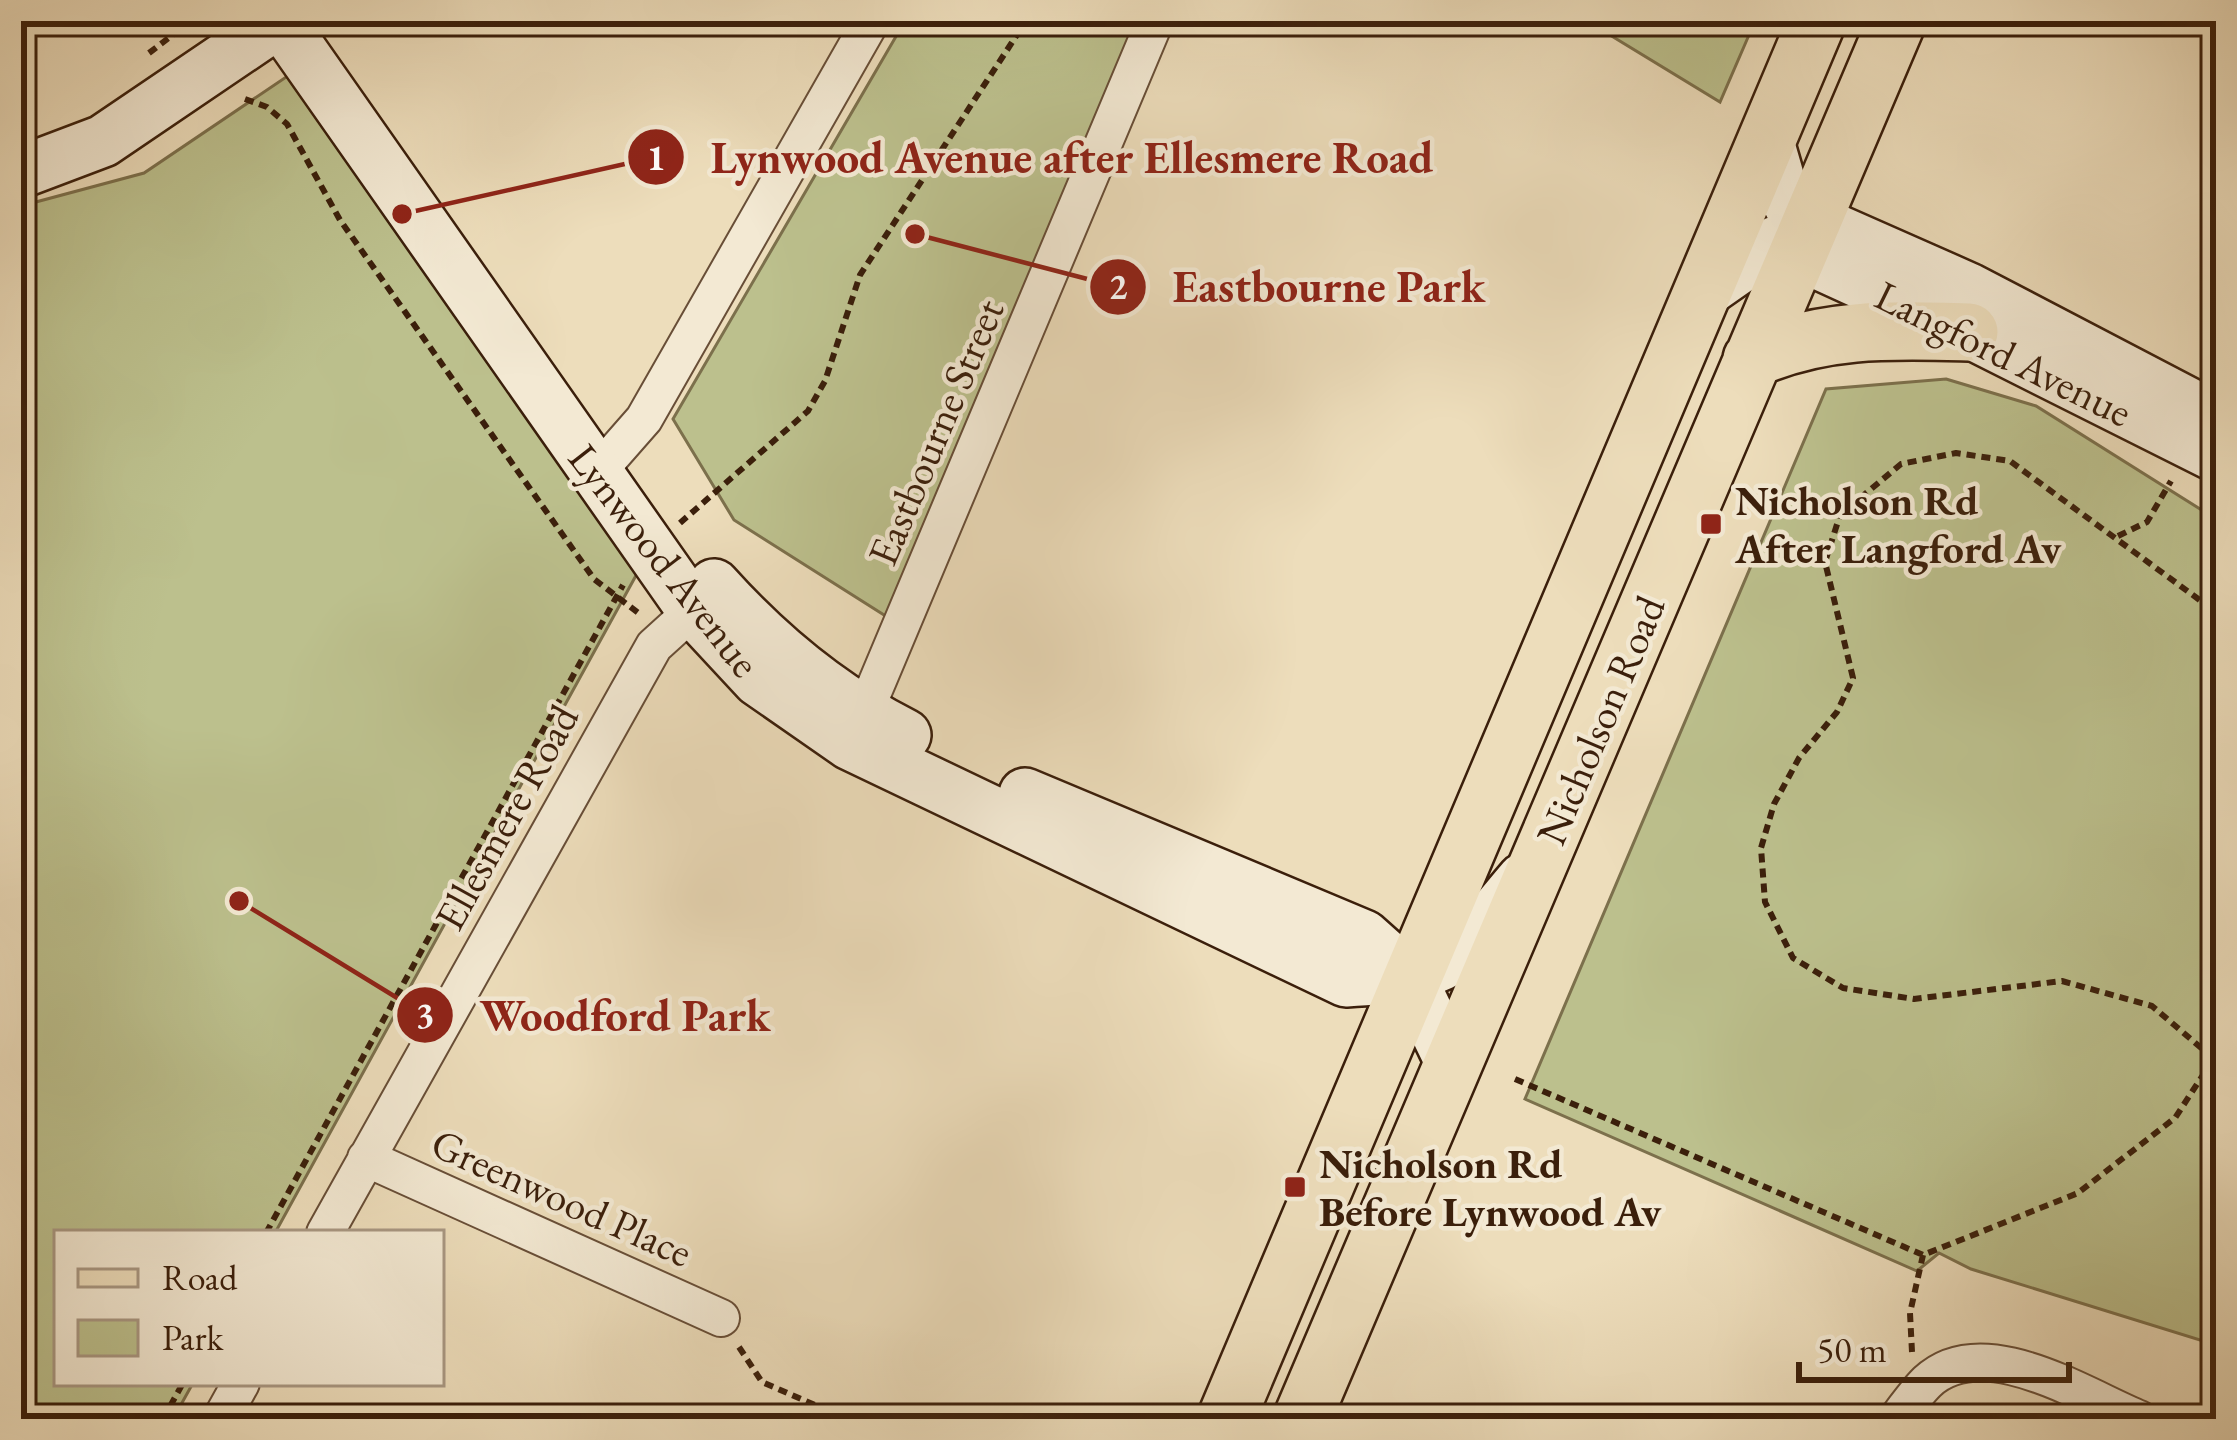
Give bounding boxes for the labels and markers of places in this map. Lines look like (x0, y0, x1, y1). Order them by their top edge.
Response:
callout: Lynwood Avenue after Ellesmere Road (626, 117, 1457, 198)
callout: Eastbourne Park (1088, 246, 1509, 327)
place label: Nicholson Rd After Langford Av (1734, 473, 2062, 576)
marker: Nicholson Rd After Langford Av (1698, 511, 1724, 537)
callout: Woodford Park (395, 975, 795, 1056)
place label: Nicholson Rd Before Lynwood Av (1319, 1136, 1662, 1239)
marker: Nicholson Rd Before Lynwood Av (1282, 1174, 1308, 1200)

